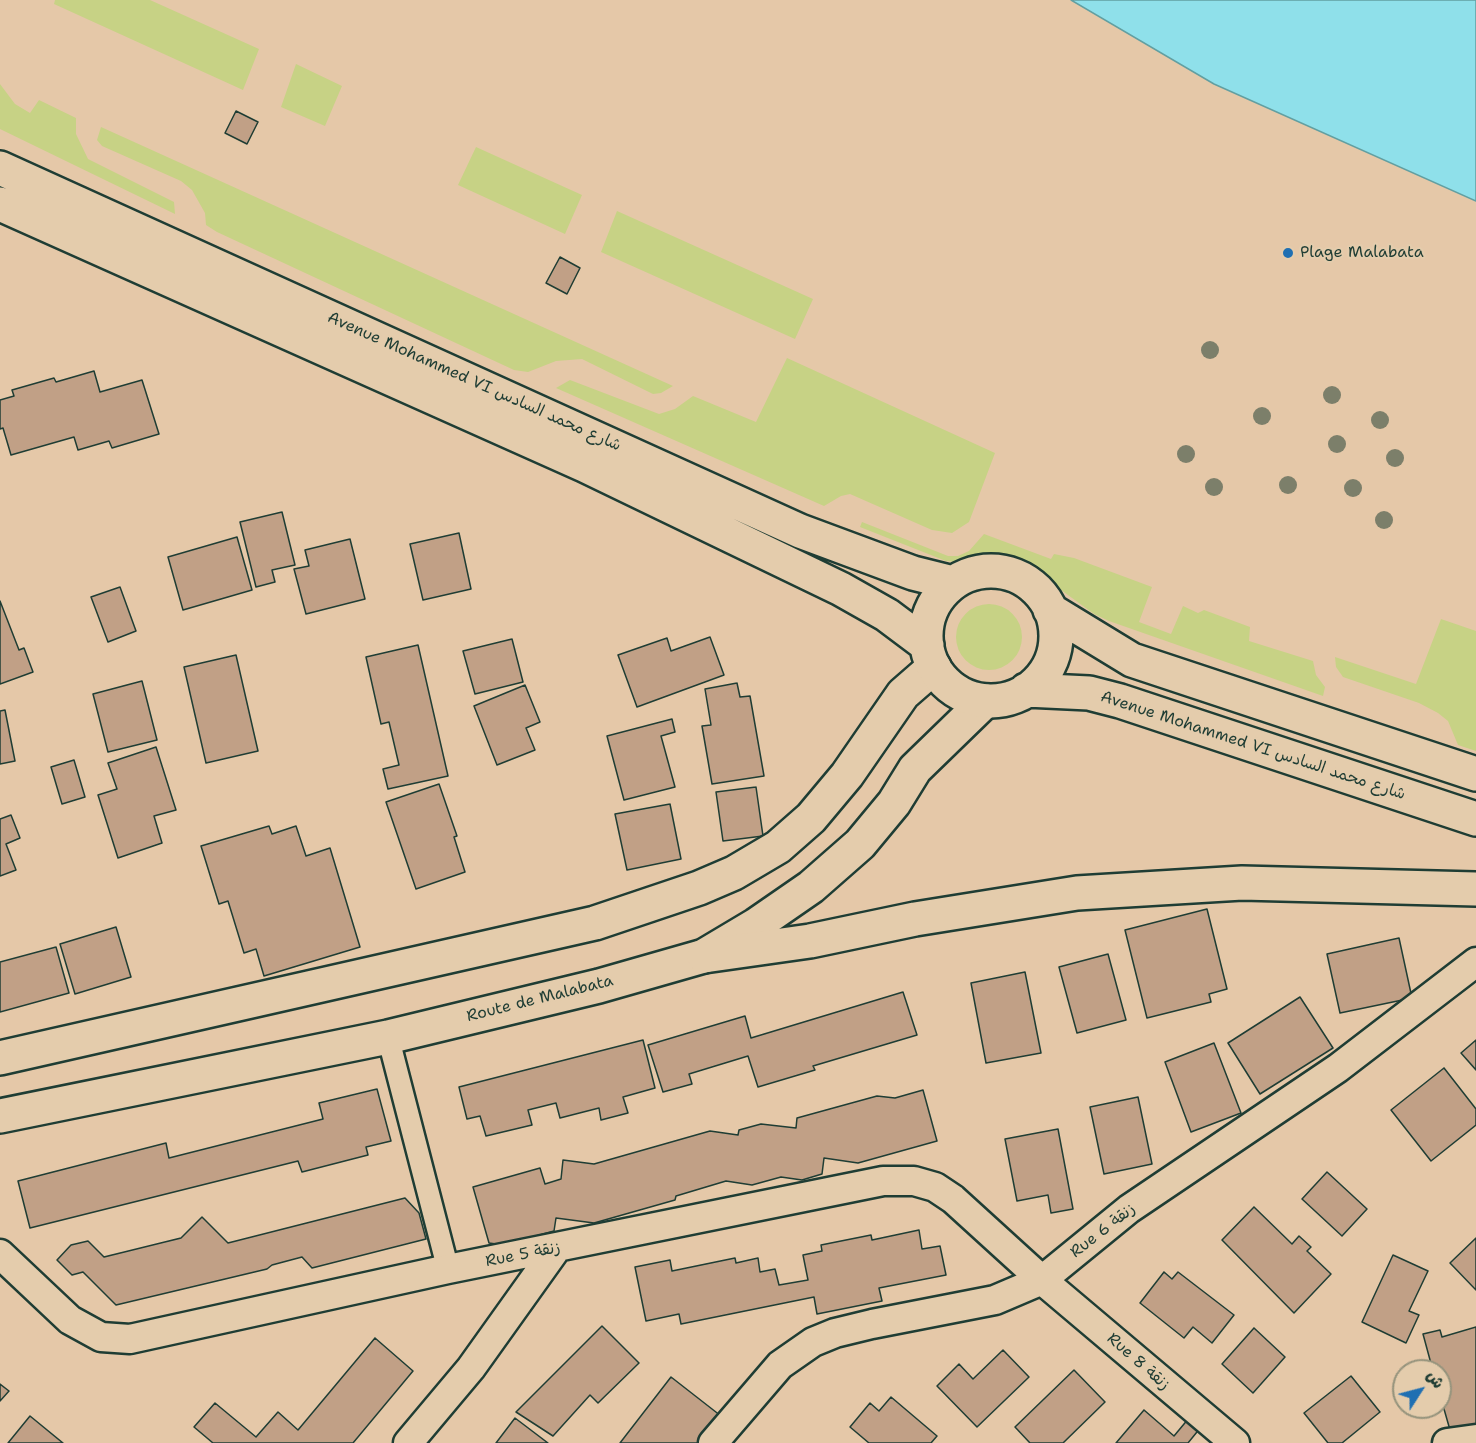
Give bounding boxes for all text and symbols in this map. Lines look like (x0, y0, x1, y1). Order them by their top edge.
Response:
place label: Plage Malabata (1300, 243, 1424, 263)
marker: Plage Malabata (1281, 246, 1295, 260)
street label: Avenue Mohammed VI شارع محمد السادس (324, 308, 624, 456)
street label: Avenue Mohammed VI شارع محمد السادس (1098, 688, 1408, 804)
street label: Route de Malabata (465, 971, 615, 1027)
street label: Rue 6 زنقة (1067, 1200, 1139, 1262)
street label: Rue 5 زنقة (484, 1238, 562, 1272)
street label: Rue 8 زنقة (1103, 1329, 1173, 1395)
north arrow (1392, 1359, 1452, 1419)
text: ش (1422, 1366, 1449, 1393)

